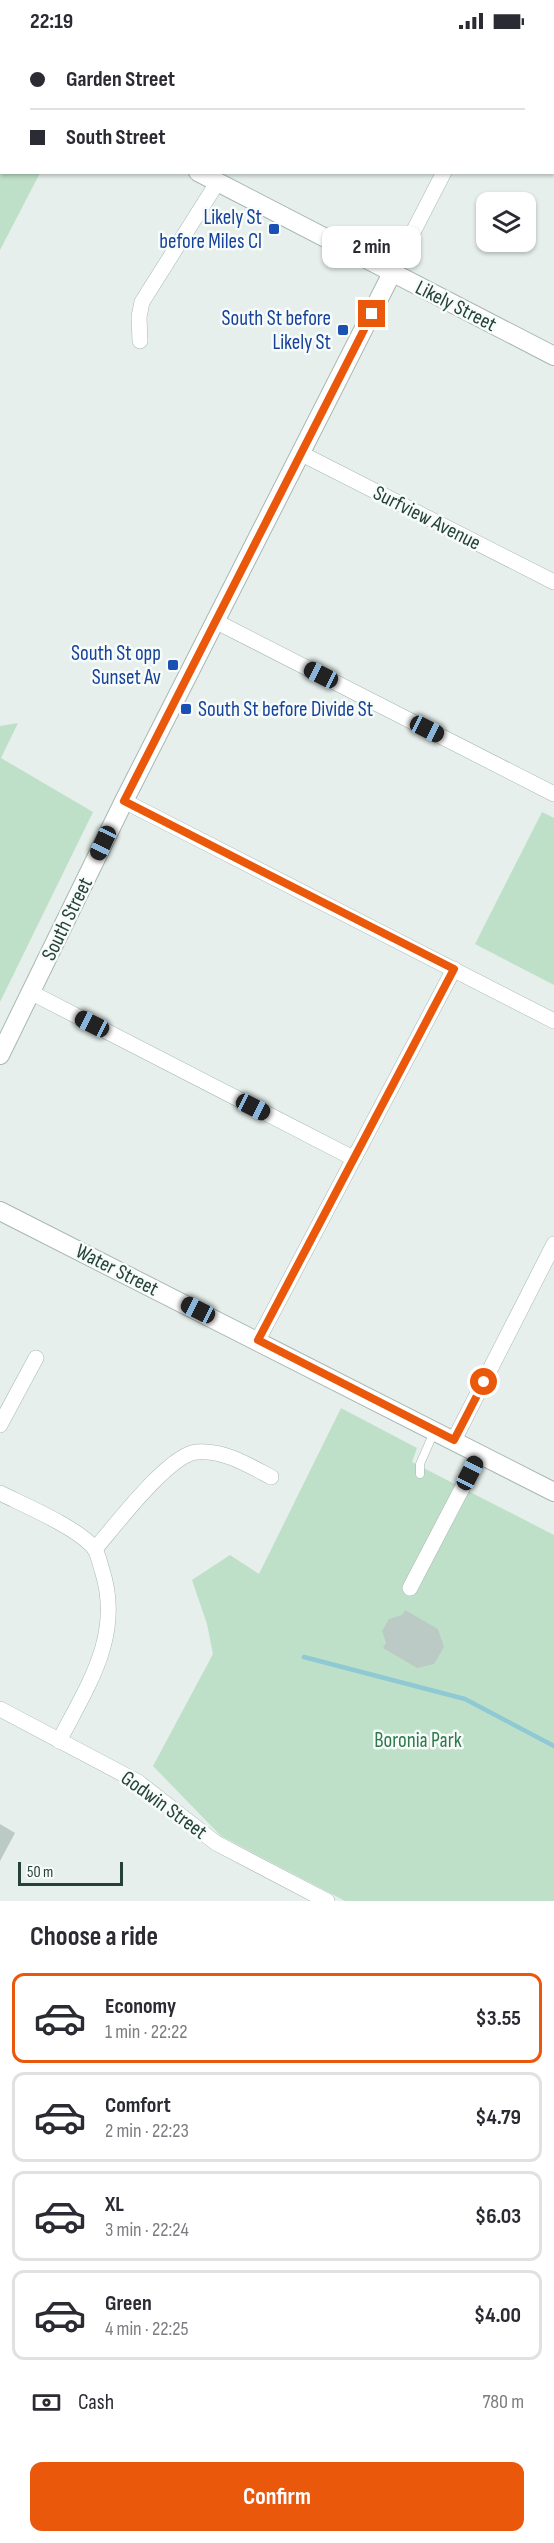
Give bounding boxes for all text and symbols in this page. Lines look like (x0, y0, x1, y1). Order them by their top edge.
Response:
text: 22:19 (30, 8, 73, 35)
text: Garden Street (66, 66, 175, 93)
text: South Street (66, 124, 165, 151)
map controls (476, 192, 536, 252)
button: layers (476, 192, 536, 252)
place label: Likely St before Miles Cl (159, 205, 262, 254)
marker: Likely St before Miles Cl (267, 222, 281, 236)
callout: 2 min (322, 227, 422, 269)
text: 2 min (352, 235, 391, 259)
street label: Likely Street (411, 275, 501, 337)
route end (358, 300, 385, 327)
place label: South St before Likely St (221, 306, 331, 355)
marker: South St before Likely St (336, 323, 350, 337)
street label: Surfview Avenue (369, 480, 485, 556)
place label: South St opp Sunset Av (71, 641, 161, 690)
marker: South St opp Sunset Av (166, 658, 180, 672)
car (301, 659, 341, 691)
place label: South St before Divide St (198, 697, 373, 722)
marker: South St before Divide St (179, 702, 193, 716)
car (407, 713, 447, 745)
car (87, 823, 119, 863)
street label: South Street (36, 873, 98, 965)
car (72, 1008, 112, 1040)
car (233, 1091, 273, 1123)
street label: Water Street (71, 1239, 163, 1301)
car (178, 1294, 218, 1326)
route start (470, 1368, 497, 1395)
car (454, 1453, 486, 1493)
park label: Boronia Park (374, 1728, 462, 1753)
street label: Godwin Street (116, 1765, 212, 1845)
scale bar (18, 1859, 123, 1886)
text: 50 m (27, 1863, 53, 1882)
text: Choose a ride (30, 1921, 158, 1953)
icon: car (33, 1991, 87, 2045)
text: Economy (105, 1993, 176, 2020)
text: $3.55 (476, 2005, 521, 2032)
text: 1 min · 22:22 (105, 2020, 187, 2044)
icon: car (33, 2090, 87, 2144)
text: Comfort (105, 2092, 171, 2119)
text: $4.79 (475, 2104, 521, 2131)
text: 2 min · 22:23 (105, 2119, 189, 2143)
icon: car (33, 2189, 87, 2243)
text: XL (105, 2191, 124, 2218)
text: $6.03 (475, 2203, 521, 2230)
text: 3 min · 22:24 (105, 2218, 189, 2242)
icon: car (33, 2288, 87, 2342)
text: Green (105, 2290, 152, 2317)
text: $4.00 (474, 2302, 521, 2329)
text: 4 min · 22:25 (105, 2317, 189, 2341)
icon: cash (30, 2386, 63, 2419)
text: Cash (78, 2389, 114, 2416)
text: 780 m (482, 2390, 524, 2414)
button: Confirm (30, 2462, 524, 2531)

